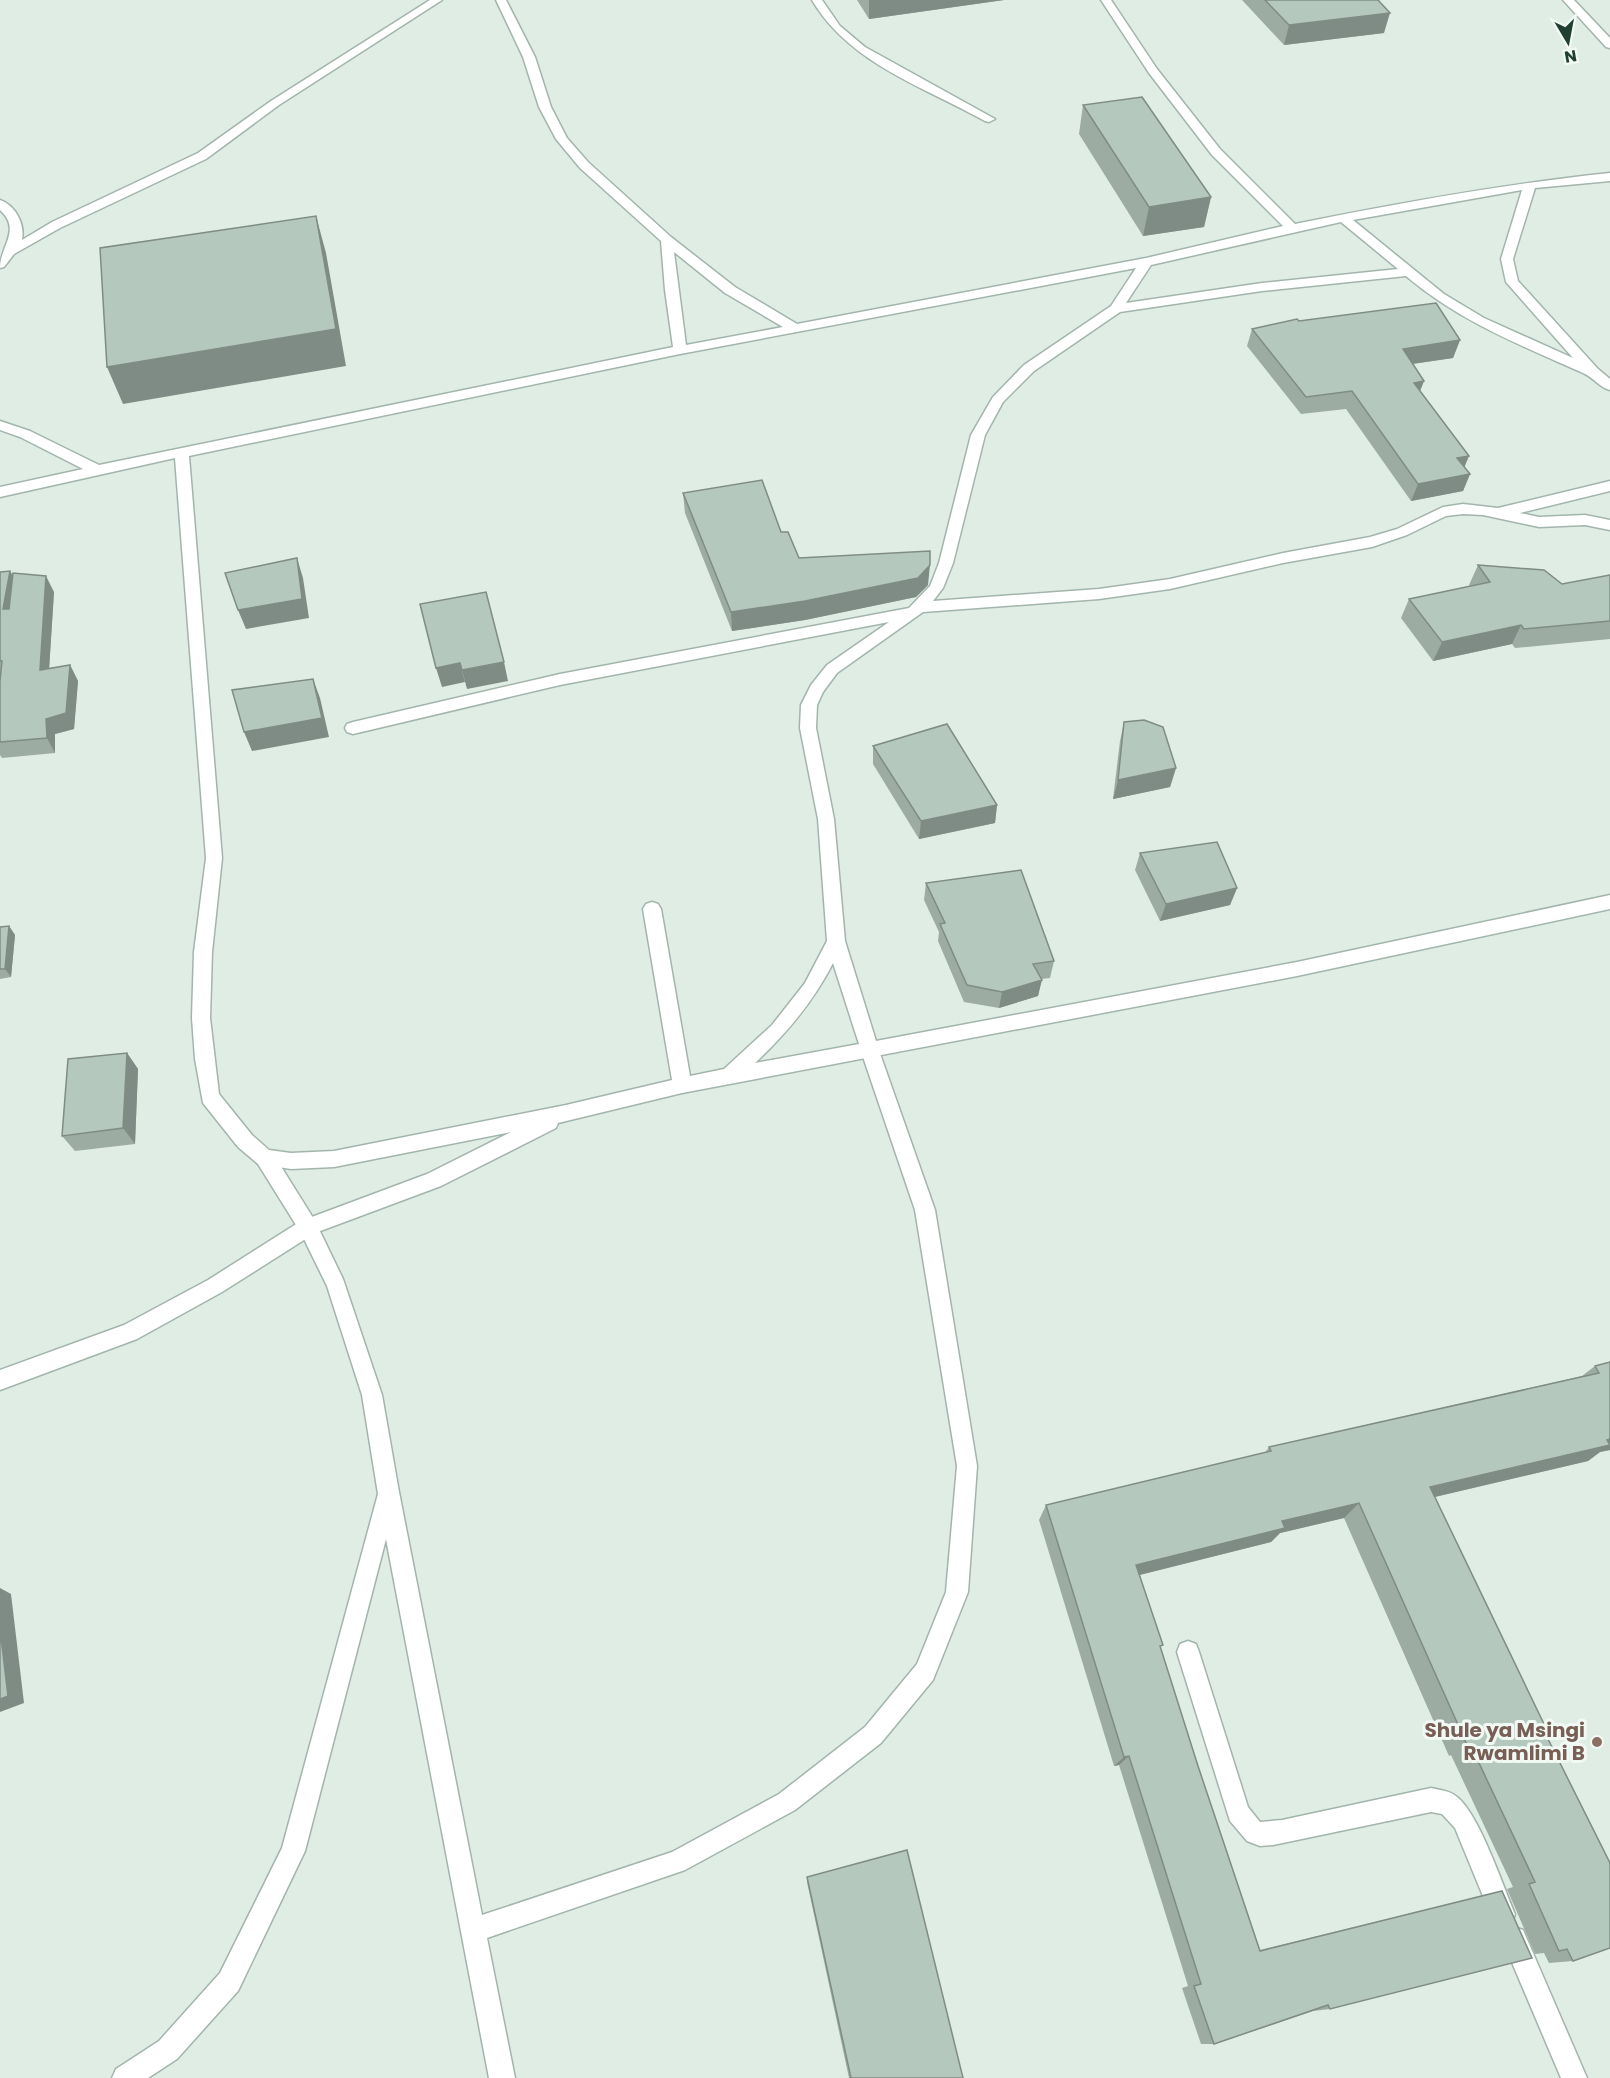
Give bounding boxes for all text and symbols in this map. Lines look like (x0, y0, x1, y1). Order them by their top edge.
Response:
north arrow (1538, 12, 1598, 72)
text: N (1563, 44, 1578, 69)
place label: Shule ya Msingi Rwamlimi B (1424, 1716, 1585, 1767)
marker: Shule ya Msingi Rwamlimi B (1590, 1735, 1604, 1749)

